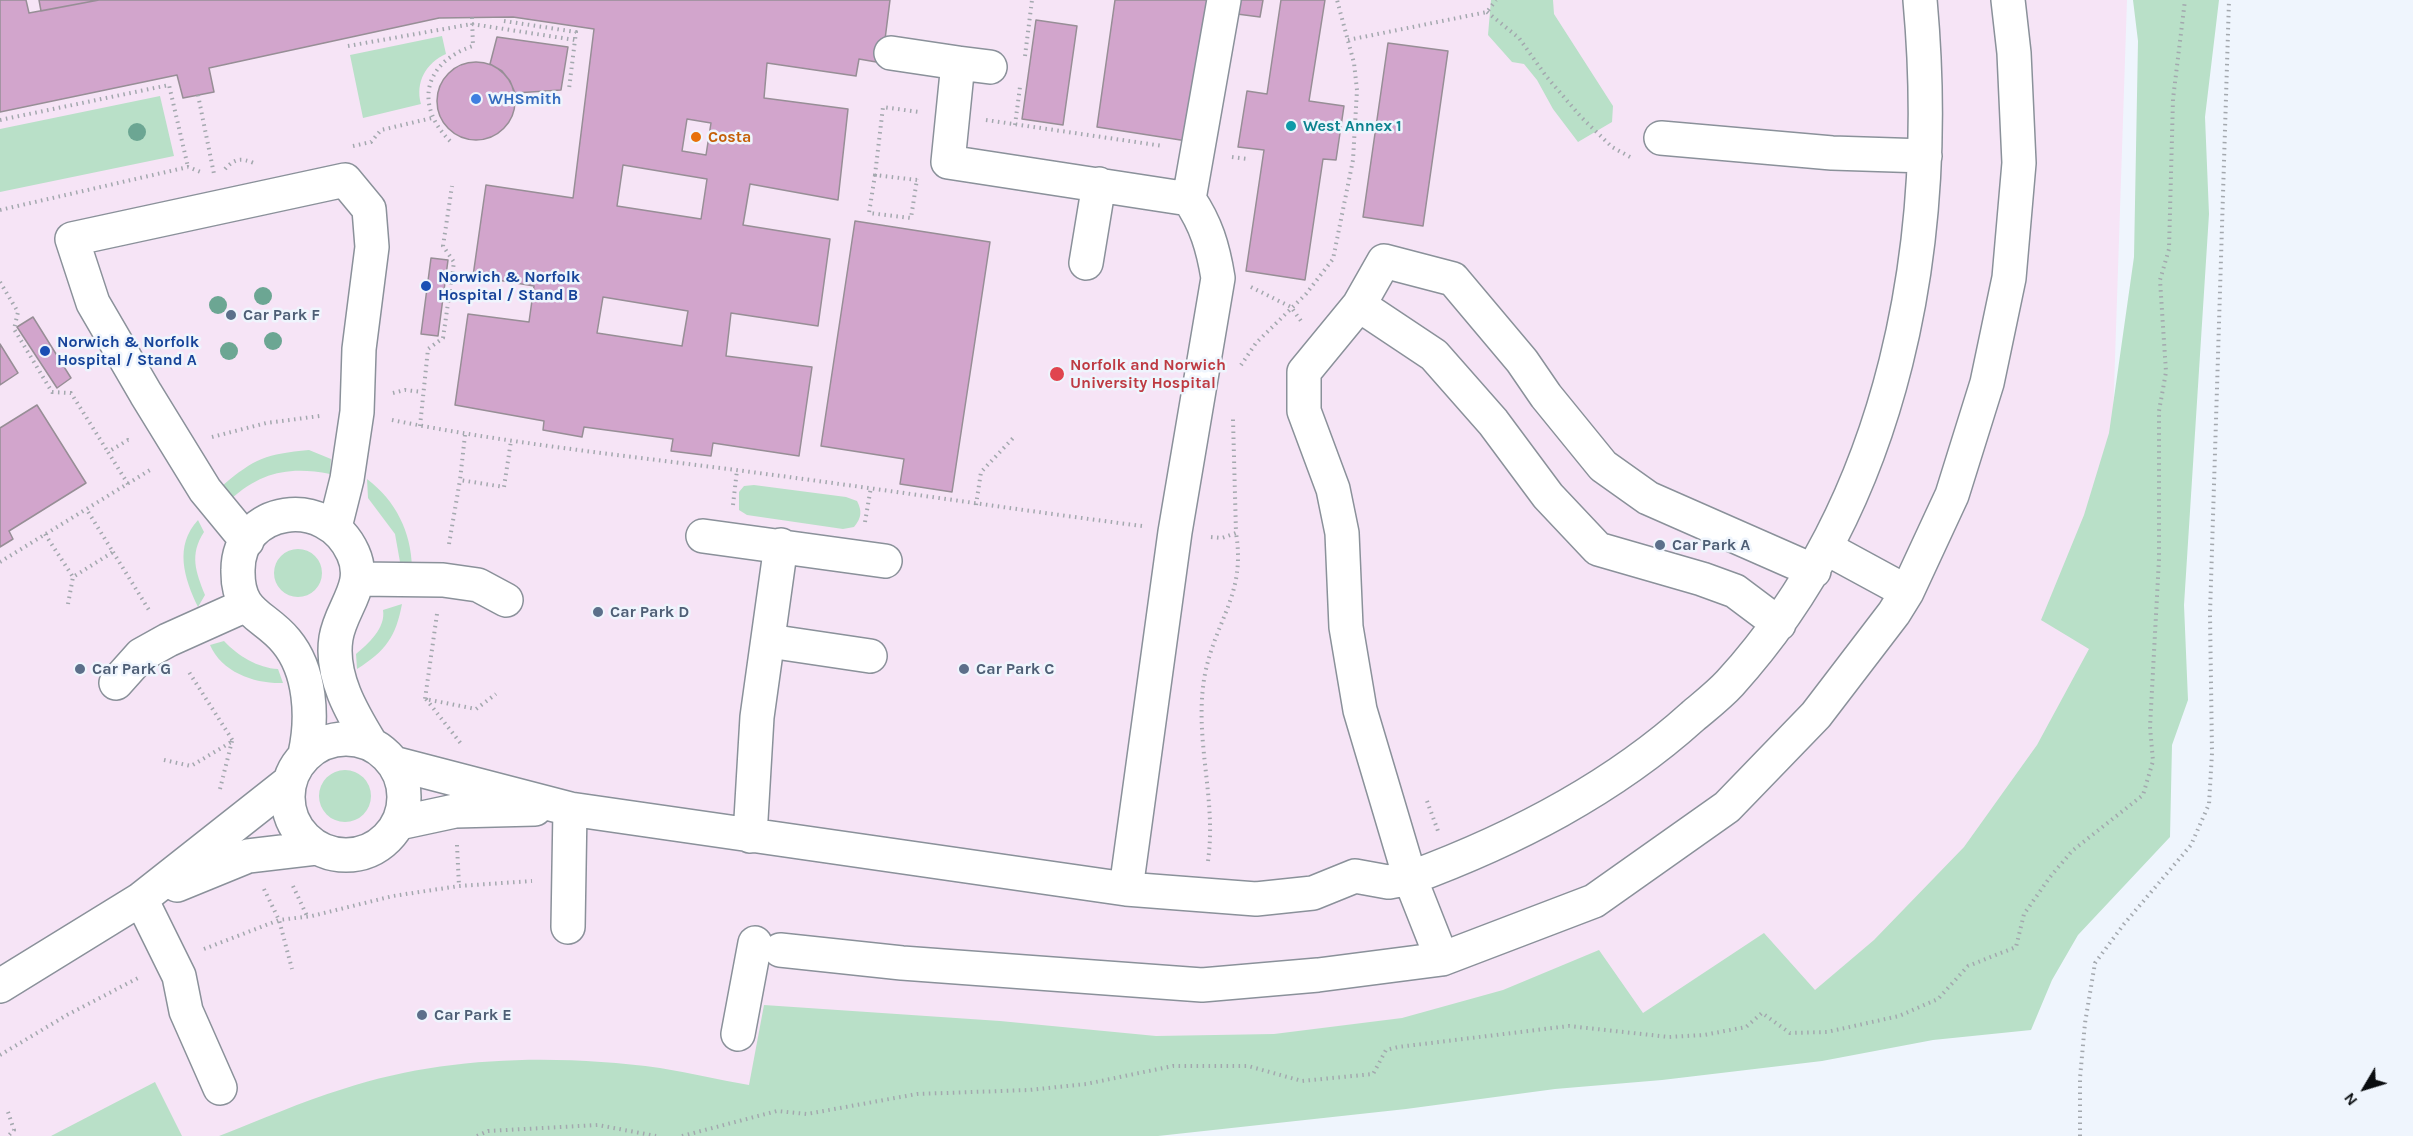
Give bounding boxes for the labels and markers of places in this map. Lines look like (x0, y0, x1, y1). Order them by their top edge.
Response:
place label: WHSmith (488, 89, 561, 109)
marker: WHSmith (469, 92, 483, 106)
place label: West Annex 1 (1303, 116, 1402, 136)
marker: West Annex 1 (1284, 119, 1298, 133)
place label: Costa (708, 127, 751, 147)
marker: Costa (689, 130, 703, 144)
place label: Norwich & Norfolk Hospital / Stand B (438, 267, 580, 305)
marker: Norwich & Norfolk Hospital / Stand B (419, 279, 433, 293)
place label: Car Park F (243, 305, 320, 325)
marker: Car Park F (224, 308, 238, 322)
place label: Norwich & Norfolk Hospital / Stand A (57, 332, 199, 370)
marker: Norwich & Norfolk Hospital / Stand A (38, 344, 52, 358)
place label: Norfolk and Norwich University Hospital (1070, 355, 1226, 393)
marker: Norfolk and Norwich University Hospital (1048, 365, 1066, 383)
place label: Car Park A (1672, 535, 1750, 555)
marker: Car Park A (1653, 538, 1667, 552)
place label: Car Park D (610, 602, 689, 622)
marker: Car Park D (591, 605, 605, 619)
place label: Car Park G (92, 659, 171, 679)
place label: Car Park C (976, 659, 1054, 679)
marker: Car Park G (73, 662, 87, 676)
marker: Car Park C (957, 662, 971, 676)
place label: Car Park E (434, 1005, 512, 1025)
marker: Car Park E (415, 1008, 429, 1022)

